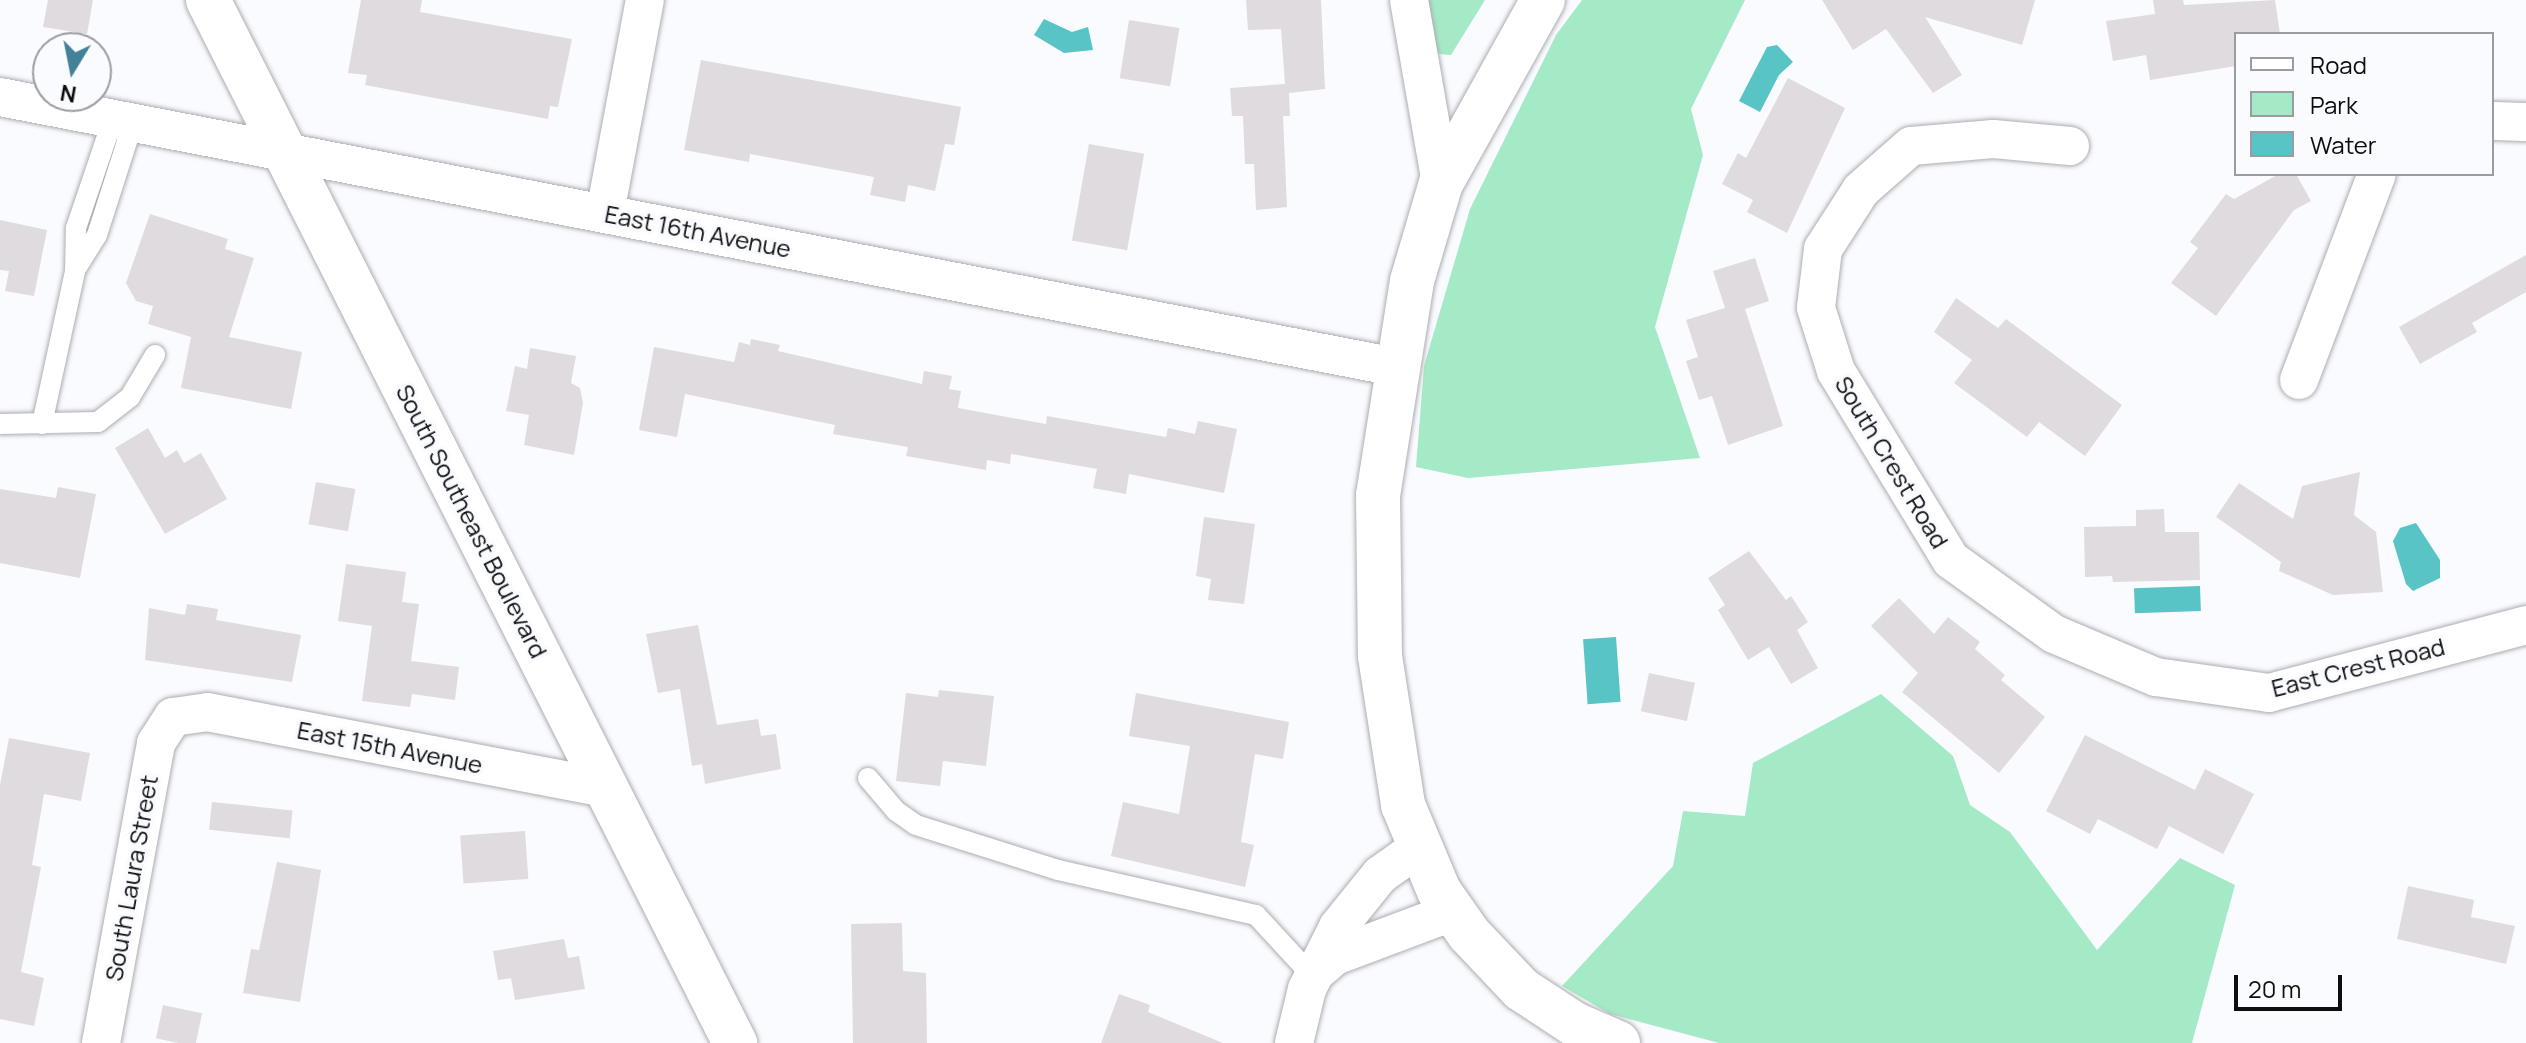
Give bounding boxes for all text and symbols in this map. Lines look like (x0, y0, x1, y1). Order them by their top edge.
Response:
north arrow (32, 32, 112, 112)
legend (2234, 32, 2494, 176)
text: Road (2310, 48, 2367, 81)
text: N (58, 78, 79, 110)
text: Park (2310, 88, 2358, 121)
text: Water (2310, 128, 2377, 161)
street label: East 16th Avenue (602, 199, 794, 263)
street label: South Crest Road (1829, 371, 1955, 553)
street label: South Southeast Boulevard (390, 380, 554, 662)
street label: East Crest Road (2268, 632, 2448, 702)
street label: East 15th Avenue (295, 715, 485, 779)
street label: South Laura Street (99, 773, 163, 983)
scale bar (2238, 959, 2346, 1009)
text: 20 m (2248, 972, 2301, 1005)

